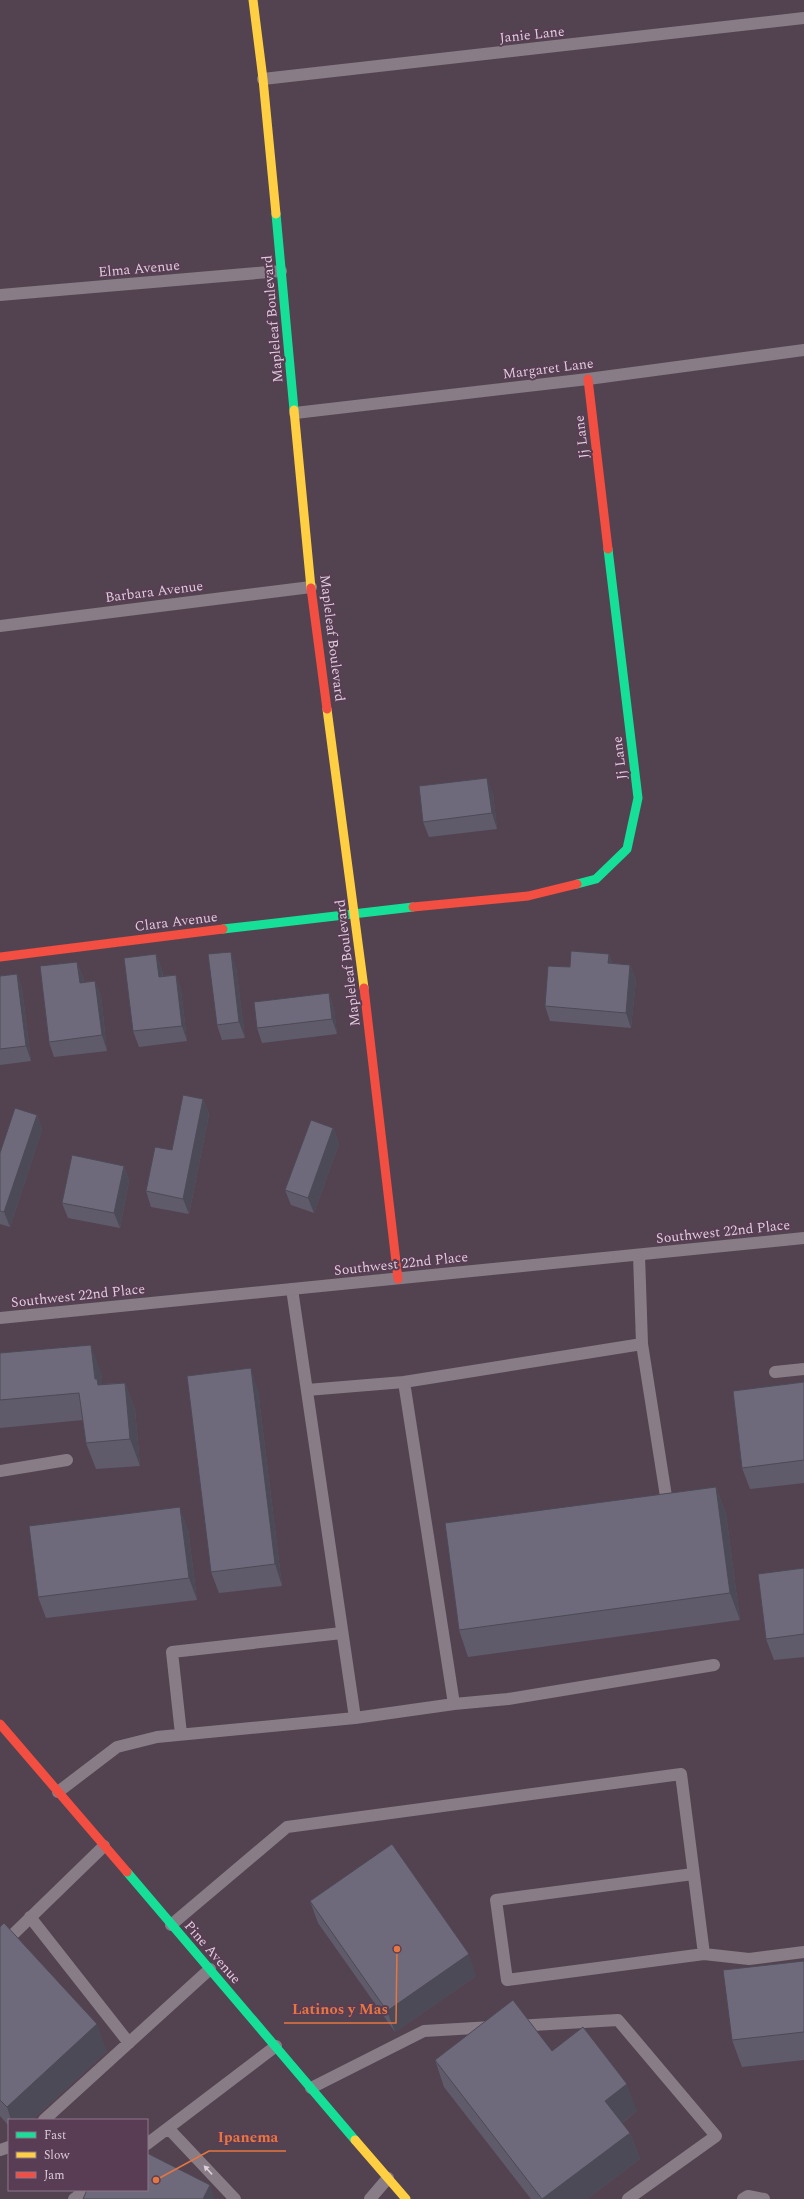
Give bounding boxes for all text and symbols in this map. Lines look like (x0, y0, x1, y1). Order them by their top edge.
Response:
street label: Janie Lane (499, 21, 566, 48)
street label: Elma Avenue (97, 254, 181, 283)
street label: Mapleleaf Boulevard (256, 254, 289, 383)
street label: Margaret Lane (501, 352, 595, 384)
street label: Jj Lane (568, 414, 595, 460)
street label: Mapleleaf Boulevard (314, 573, 351, 703)
street label: Barbara Avenue (104, 575, 205, 608)
street label: Jj Lane (606, 735, 633, 781)
street label: Mapleleaf Boulevard (329, 898, 366, 1028)
street label: Clara Avenue (133, 906, 219, 937)
street label: Southwest 22nd Place (655, 1214, 791, 1249)
street label: Southwest 22nd Place (333, 1246, 469, 1281)
street label: Southwest 22nd Place (10, 1278, 146, 1313)
street label: Pine Avenue (179, 1916, 246, 1989)
callout: Latinos y Mas (284, 1996, 396, 2023)
text: Latinos y Mas (292, 1998, 388, 2021)
legend (8, 2119, 148, 2191)
callout: Ipanema (209, 2124, 286, 2151)
text: Fast (44, 2126, 66, 2145)
text: Ipanema (218, 2126, 279, 2149)
text: Slow (44, 2146, 70, 2165)
text: Jam (44, 2166, 65, 2185)
one-way arrow (204, 2166, 213, 2175)

